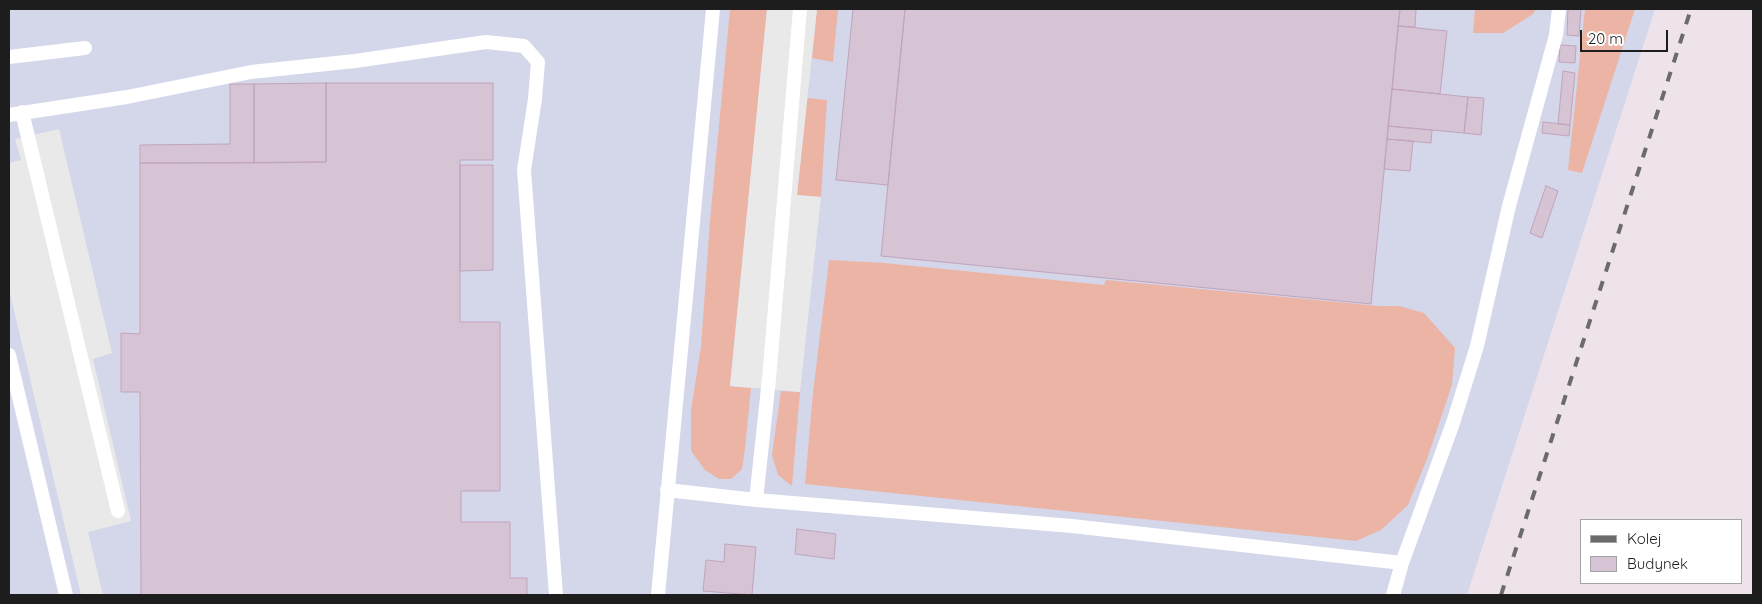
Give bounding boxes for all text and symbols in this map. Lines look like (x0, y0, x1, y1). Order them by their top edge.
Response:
scale bar (1582, 20, 1670, 52)
text: 20 m (1588, 29, 1623, 48)
legend (1580, 519, 1742, 584)
text: Kolej (1627, 529, 1662, 548)
text: Budynek (1627, 554, 1688, 573)

